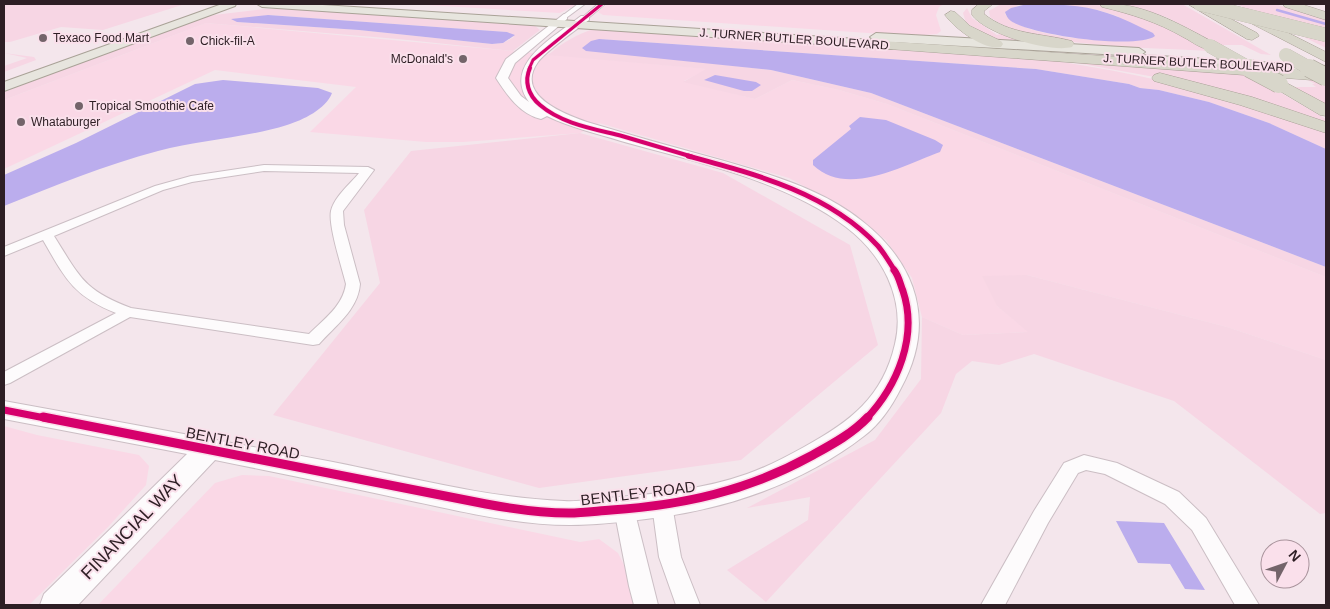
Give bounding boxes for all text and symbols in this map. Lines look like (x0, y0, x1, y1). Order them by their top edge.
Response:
street label: J. TURNER BUTLER BOULEVARD (699, 25, 889, 53)
place label: Texaco Food Mart (53, 31, 150, 45)
marker: Texaco Food Mart (37, 32, 49, 44)
place label: Chick-fil-A (200, 34, 255, 48)
marker: Chick-fil-A (184, 35, 196, 47)
street label: J. TURNER BUTLER BOULEVARD (1103, 51, 1293, 75)
place label: McDonald's (391, 52, 453, 66)
marker: McDonald's (457, 53, 469, 65)
place label: Tropical Smoothie Cafe (89, 99, 214, 113)
marker: Tropical Smoothie Cafe (73, 100, 85, 112)
place label: Whataburger (31, 115, 100, 129)
marker: Whataburger (15, 116, 27, 128)
street label: BENTLEY ROAD (185, 424, 302, 462)
street label: FINANCIAL WAY (77, 471, 187, 583)
street label: BENTLEY ROAD (580, 477, 697, 508)
north arrow (1260, 539, 1310, 589)
text: N (1285, 546, 1304, 565)

